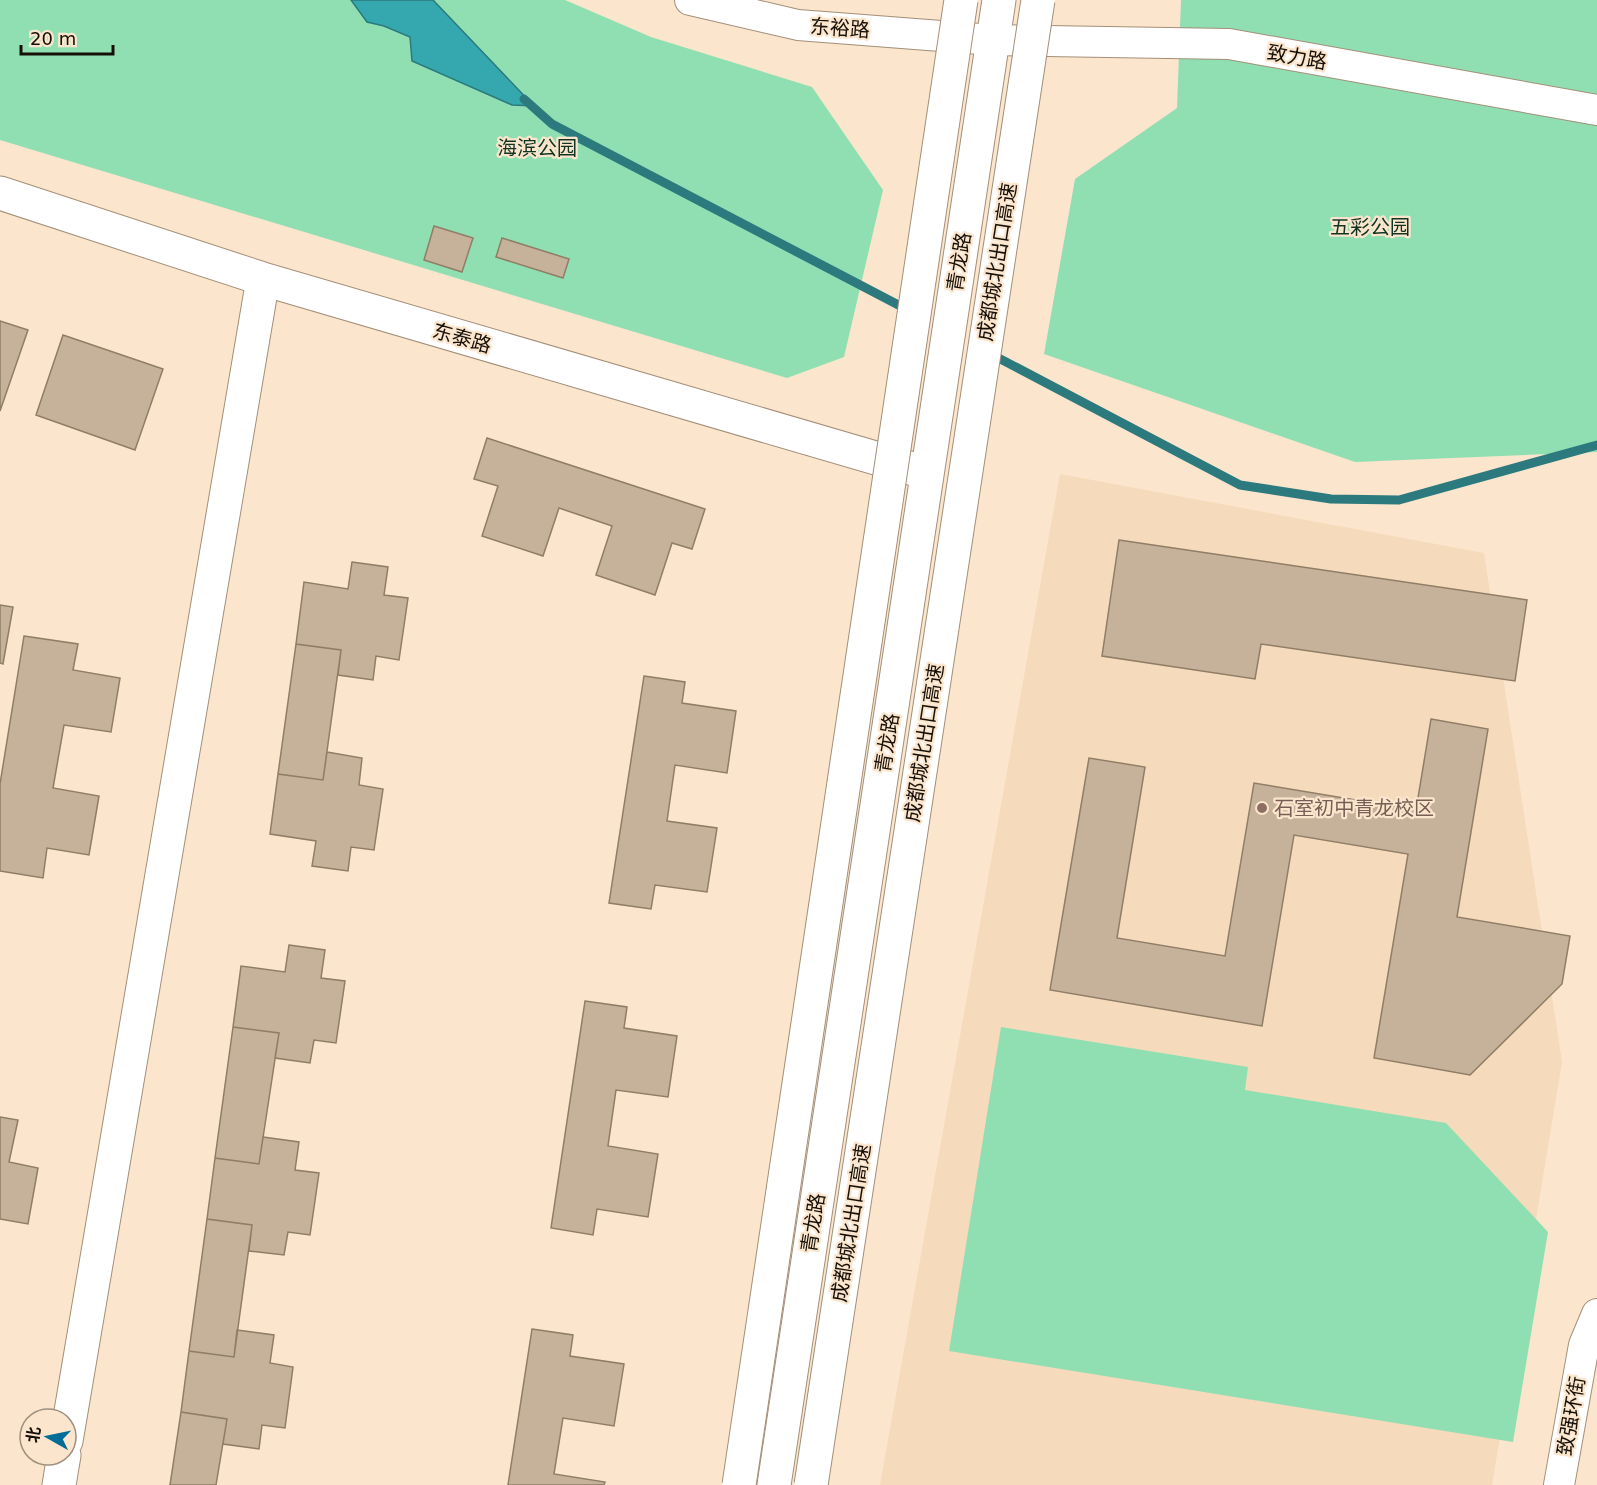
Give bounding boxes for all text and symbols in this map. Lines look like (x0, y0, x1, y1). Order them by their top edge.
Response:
street label: 东裕路 (809, 14, 871, 42)
scale bar (21, 18, 112, 56)
text: 20 m (30, 28, 76, 49)
street label: 致力路 (1265, 40, 1329, 74)
park label: 海滨公园 (497, 136, 577, 160)
street label: 成都城北出口高速 (973, 181, 1021, 343)
park label: 五彩公园 (1330, 215, 1410, 239)
street label: 青龙路 (942, 230, 976, 294)
street label: 东泰路 (430, 318, 494, 358)
street label: 成都城北出口高速 (900, 662, 948, 824)
street label: 青龙路 (870, 711, 904, 775)
place label: 石室初中青龙校区 (1274, 796, 1434, 820)
marker: 石室初中青龙校区 (1255, 801, 1269, 815)
street label: 成都城北出口高速 (827, 1142, 875, 1304)
street label: 青龙路 (796, 1191, 830, 1255)
street label: 致强环街 (1552, 1375, 1590, 1457)
north arrow (18, 1407, 78, 1467)
text: 北 (23, 1425, 44, 1444)

